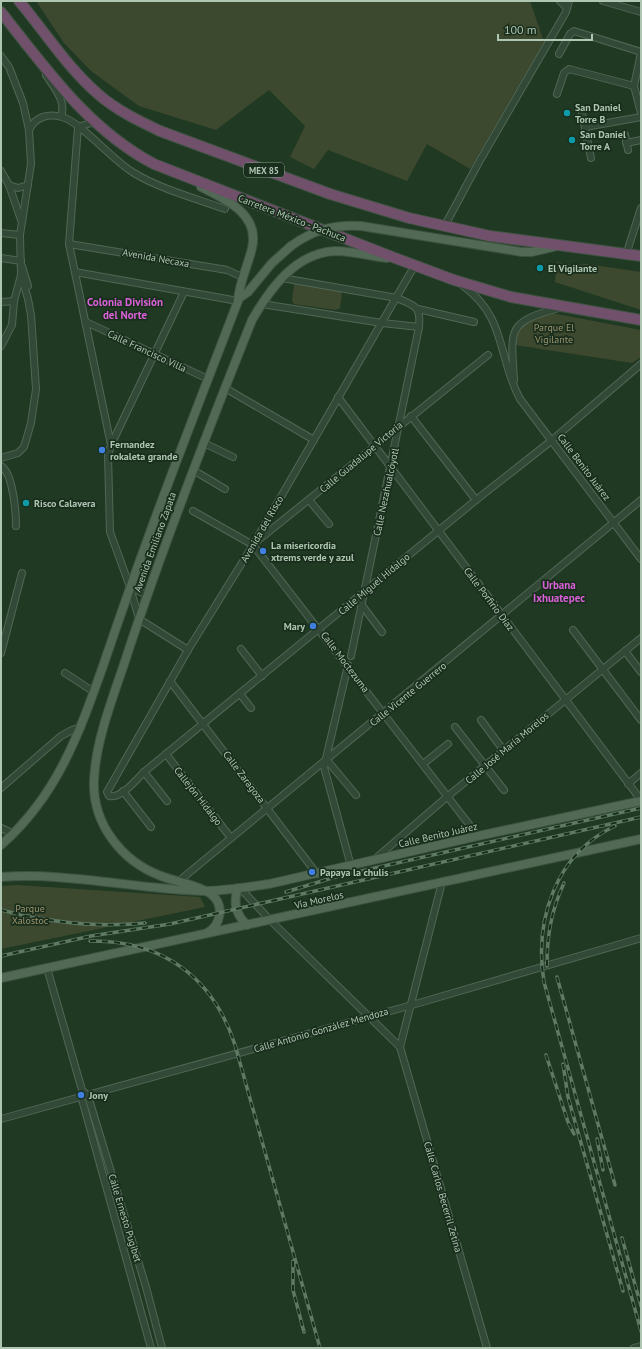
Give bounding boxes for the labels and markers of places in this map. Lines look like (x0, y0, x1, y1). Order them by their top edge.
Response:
place label: San Daniel Torre B (575, 101, 621, 126)
marker: San Daniel Torre B (562, 108, 572, 118)
place label: San Daniel Torre A (580, 128, 626, 153)
marker: San Daniel Torre A (567, 135, 577, 145)
place label: El Vigilante (548, 262, 597, 275)
marker: El Vigilante (535, 263, 545, 273)
place label: Fernandez rokaleta grande (110, 438, 178, 463)
marker: Fernandez rokaleta grande (97, 445, 107, 455)
place label: Risco Calavera (34, 497, 95, 510)
marker: Risco Calavera (21, 498, 31, 508)
place label: La misericordia xtrems verde y azul (271, 539, 354, 564)
marker: La misericordia xtrems verde y azul (258, 546, 268, 556)
place label: Mary (284, 620, 305, 633)
marker: Mary (308, 621, 318, 631)
place label: Papaya la chulis (320, 866, 388, 879)
marker: Papaya la chulis (307, 867, 317, 877)
place label: Jony (88, 1089, 108, 1102)
marker: Jony (76, 1090, 86, 1100)

